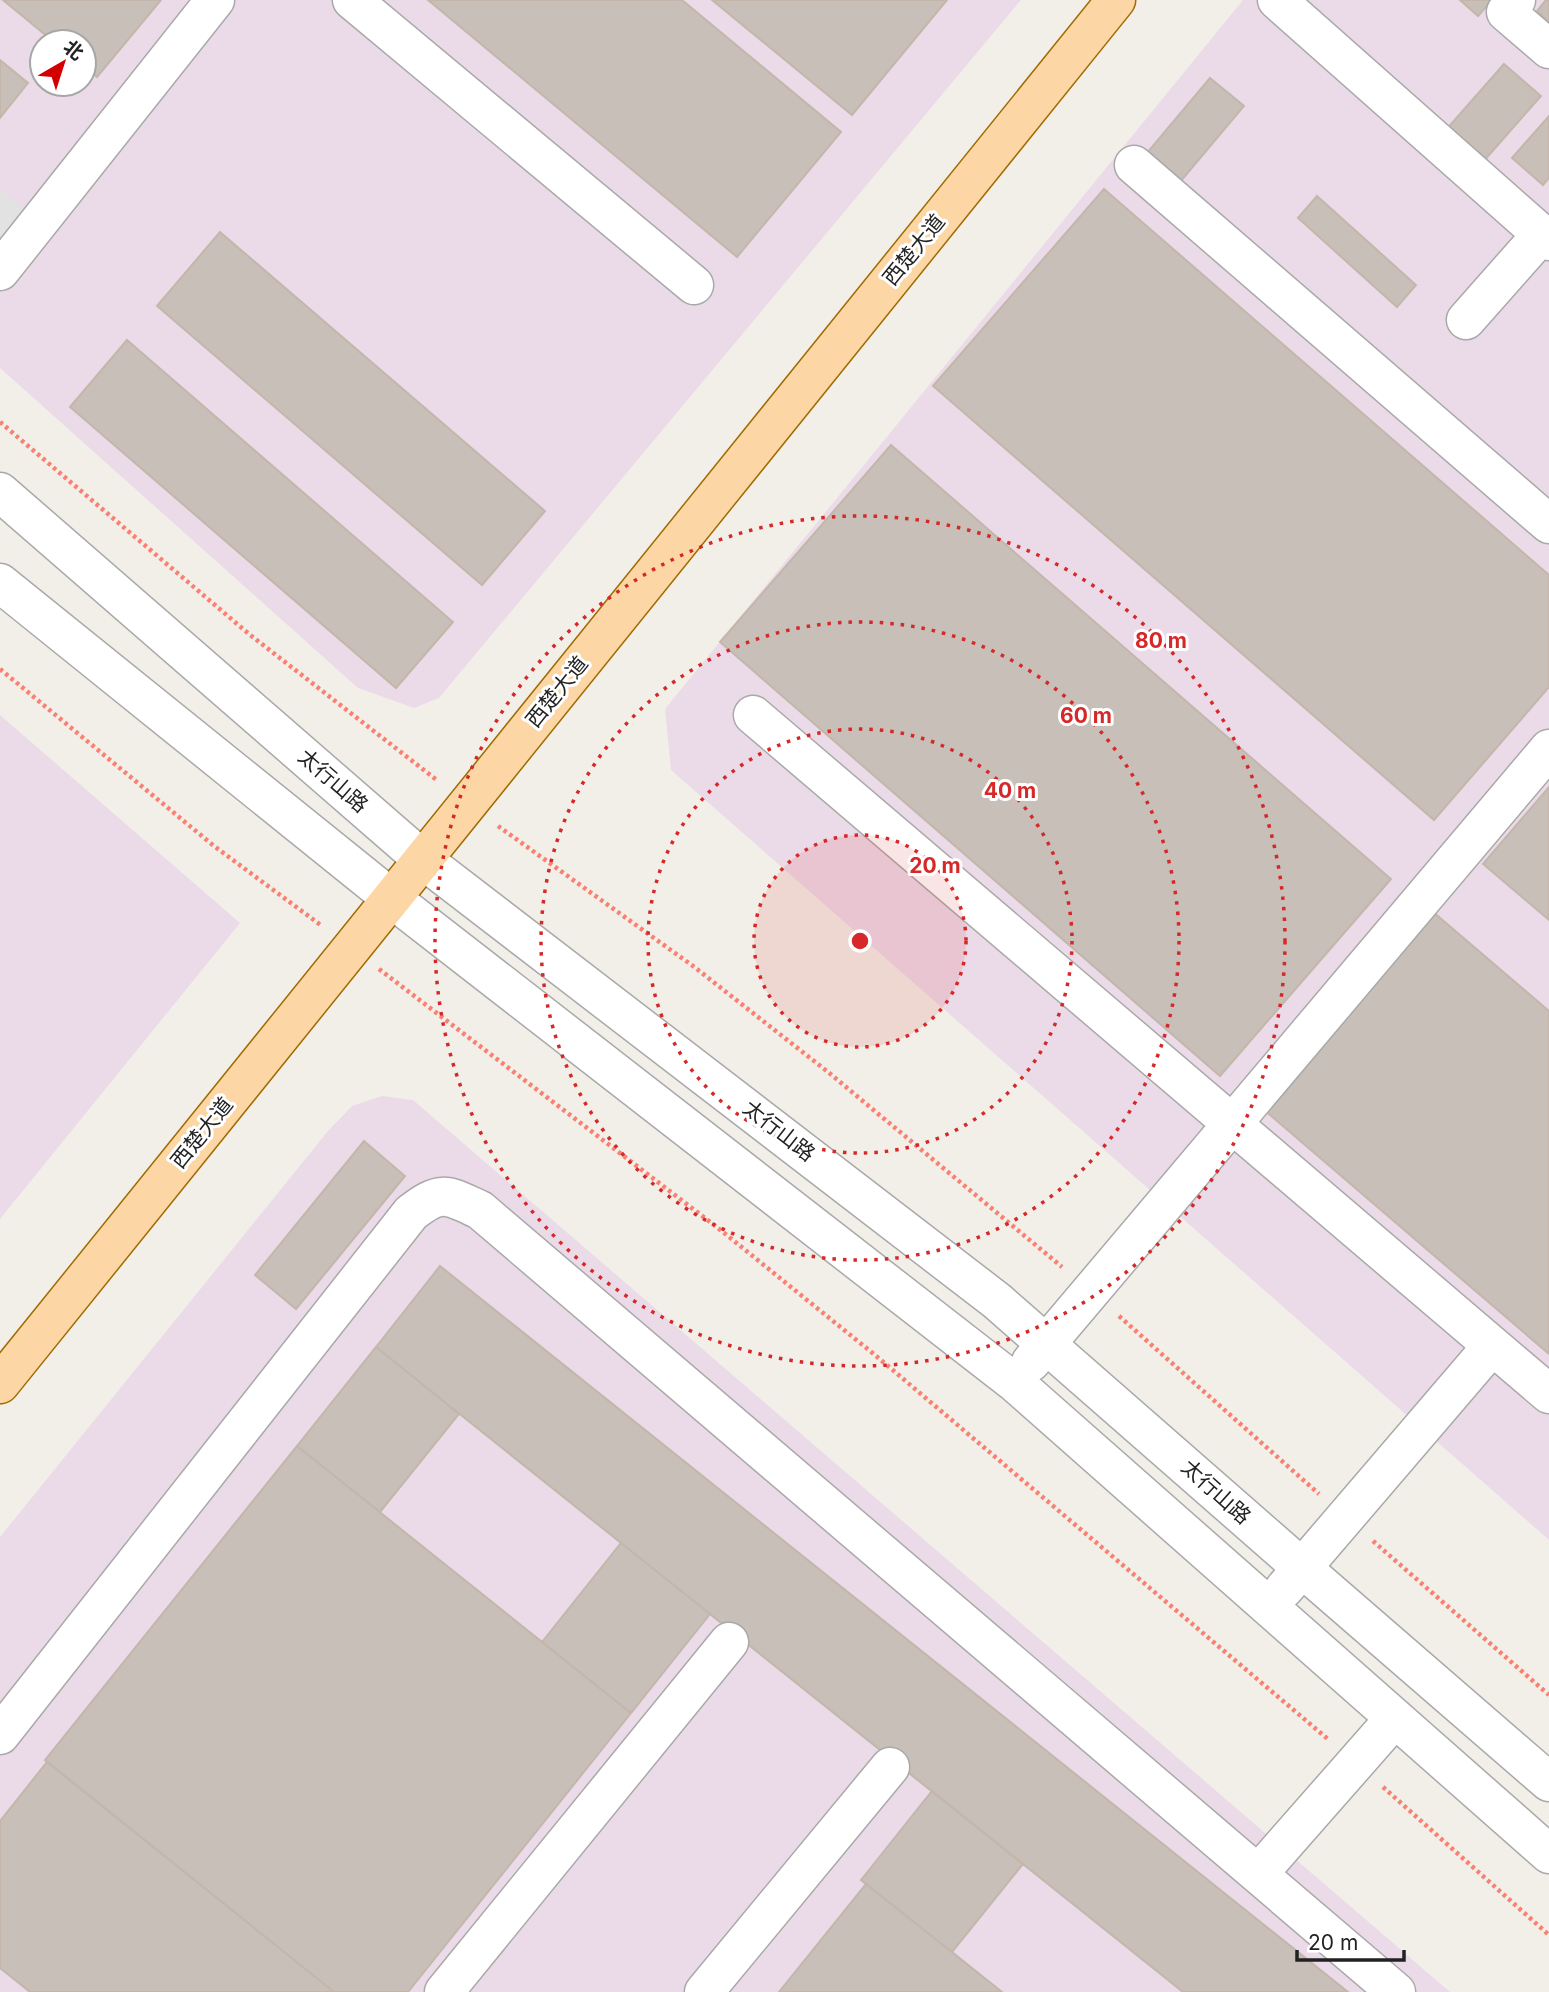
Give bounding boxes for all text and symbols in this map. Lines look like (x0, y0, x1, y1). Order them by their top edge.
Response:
north arrow (28, 28, 98, 98)
text: 北 (59, 35, 88, 65)
street label: 西楚大道 (877, 209, 950, 290)
text: 80 m (1135, 628, 1187, 653)
street label: 西楚大道 (520, 651, 593, 732)
text: 60 m (1060, 703, 1112, 728)
street label: 太行山路 (293, 744, 373, 818)
text: 40 m (984, 778, 1036, 803)
text: 20 m (909, 853, 961, 878)
centre of rings (848, 929, 872, 953)
street label: 西楚大道 (165, 1092, 238, 1173)
street label: 太行山路 (739, 1095, 820, 1166)
street label: 太行山路 (1177, 1454, 1256, 1529)
scale bar (1297, 1918, 1404, 1962)
text: 20 m (1308, 1930, 1358, 1955)

